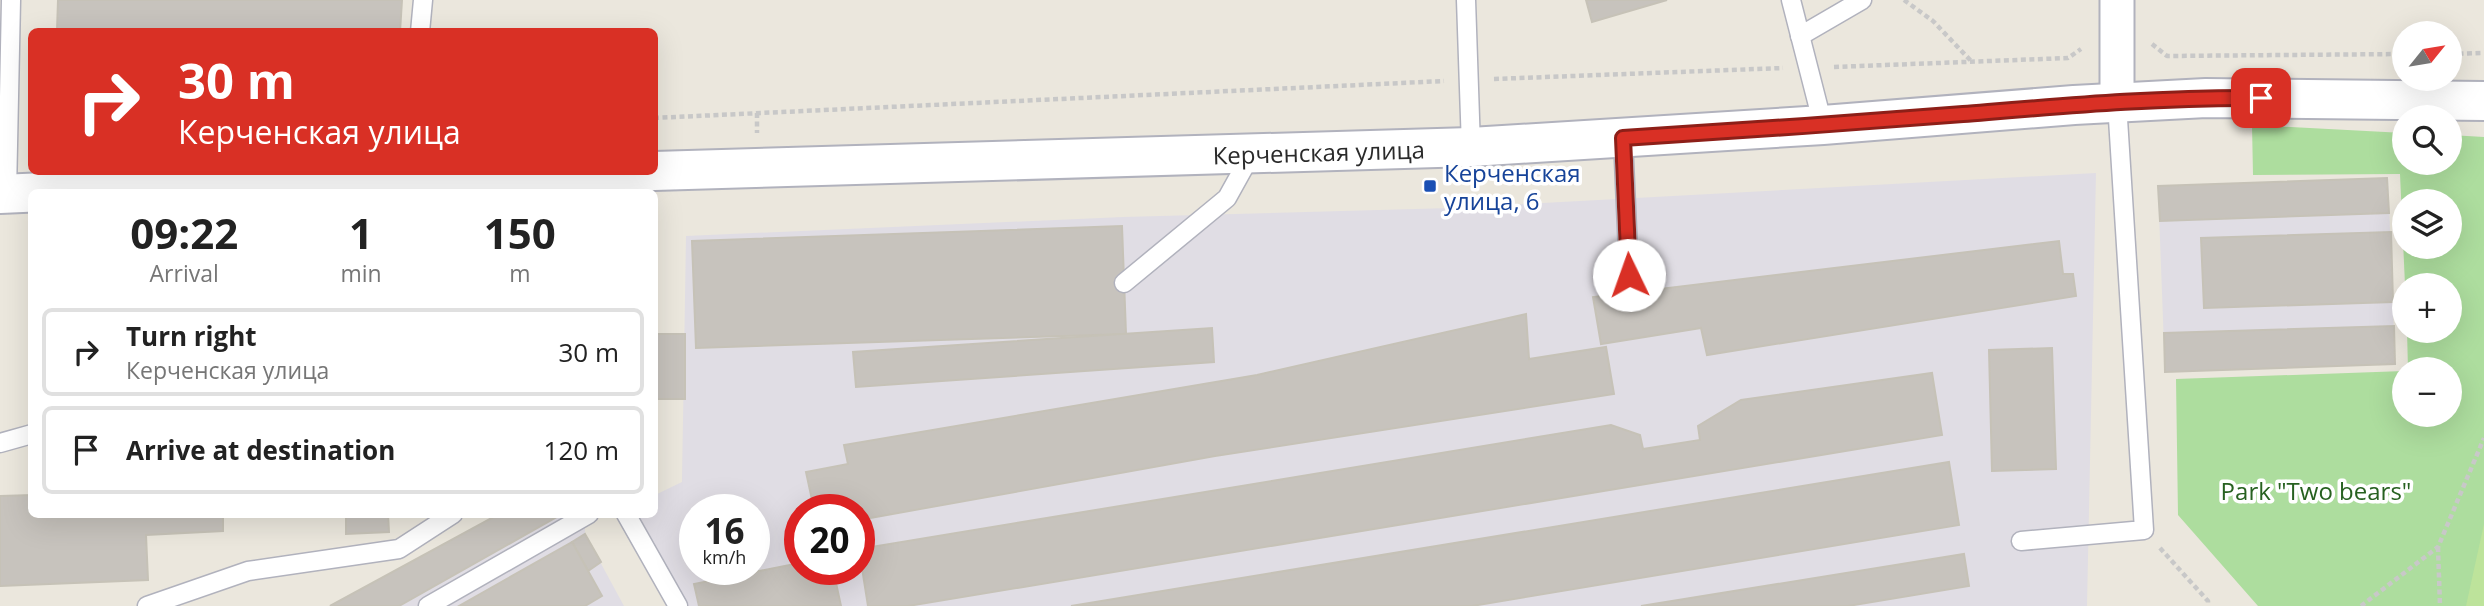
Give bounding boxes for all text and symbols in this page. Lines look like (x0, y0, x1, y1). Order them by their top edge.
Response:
north arrow (2392, 21, 2462, 91)
map controls (2392, 21, 2462, 427)
text: 30 m (178, 47, 295, 113)
icon: right (63, 56, 154, 147)
pin (2231, 68, 2291, 128)
icon: arrive (2242, 79, 2280, 117)
button: search (2392, 105, 2462, 175)
text: Керченская улица (178, 110, 461, 153)
street label: Керченская улица (1212, 132, 1425, 171)
place label: Керченская улица, 6 (1444, 156, 1581, 217)
marker: Керченская улица, 6 (1422, 178, 1438, 194)
button: layers (2392, 189, 2462, 259)
text: 09:22 (130, 204, 238, 261)
text: 1 (349, 204, 373, 261)
text: 150 (484, 204, 556, 261)
position arrow (1592, 238, 1666, 312)
text: Arrival (150, 257, 219, 289)
text: min (340, 257, 382, 289)
text: m (509, 257, 530, 289)
button: + (2392, 273, 2462, 343)
text: Turn right (126, 318, 257, 354)
icon: right (67, 333, 105, 371)
text: 30 m (558, 334, 619, 370)
text: Керченская улица (126, 354, 329, 386)
button: − (2392, 357, 2462, 427)
icon: arrive (67, 431, 105, 469)
text: Arrive at destination (126, 432, 395, 468)
text: 120 m (544, 432, 619, 468)
park label: Park "Two bears" (2221, 474, 2411, 507)
speed limit sign: 20 (784, 494, 875, 585)
text: 16 (704, 507, 745, 554)
text: km/h (703, 545, 746, 569)

